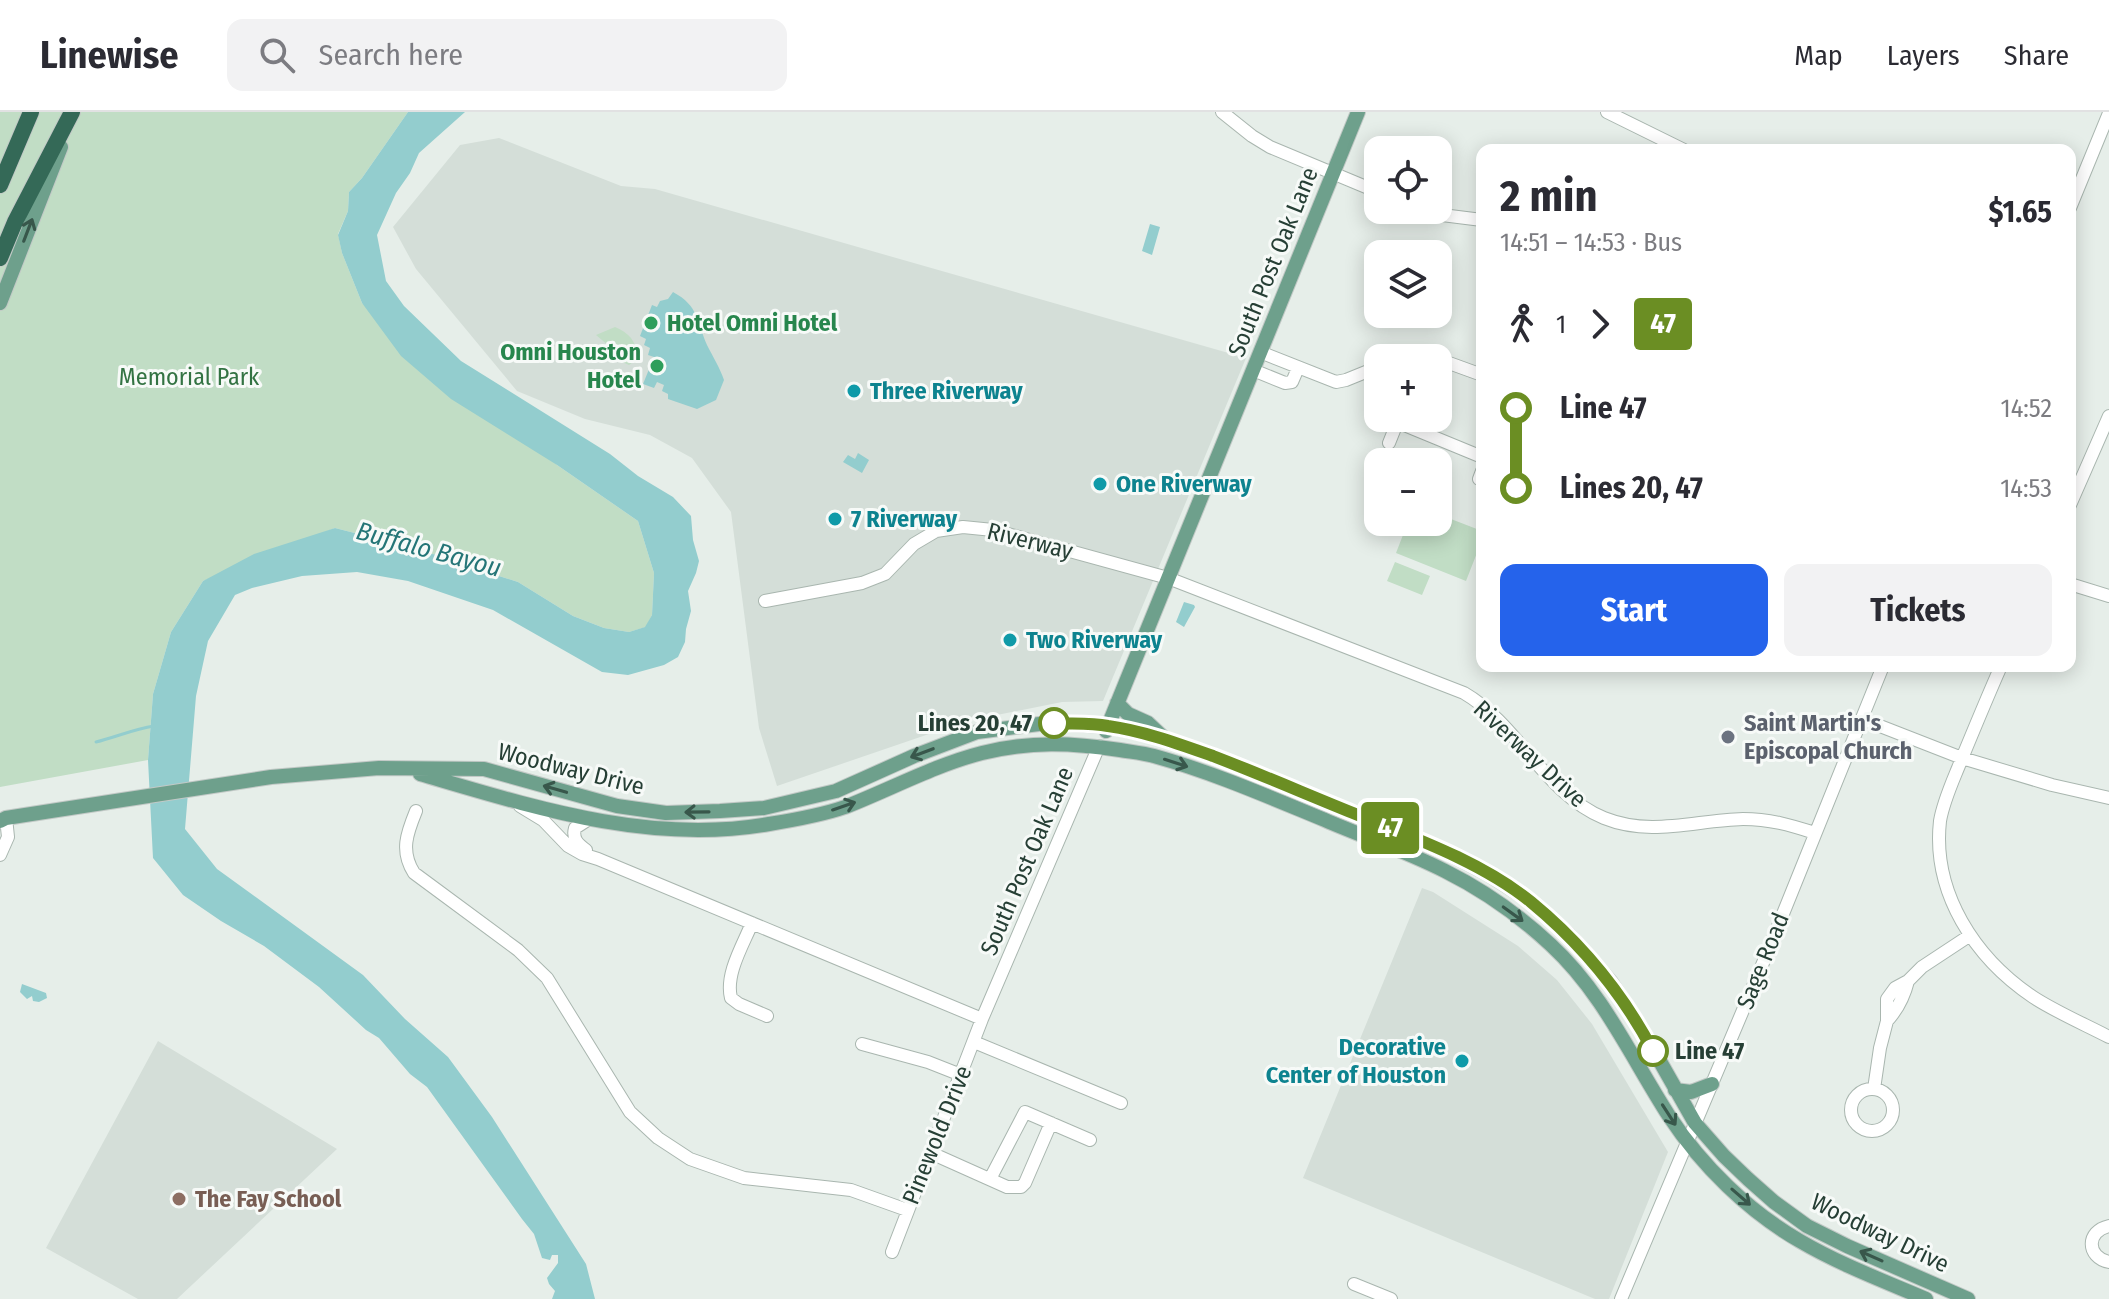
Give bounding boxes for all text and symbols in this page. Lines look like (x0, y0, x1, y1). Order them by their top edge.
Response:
search box (227, 19, 787, 91)
text: Linewise (40, 32, 179, 78)
icon: search (255, 33, 299, 77)
text: Search here (319, 37, 463, 73)
text: Map (1794, 39, 1843, 72)
text: Layers (1887, 39, 1960, 72)
text: Share (2004, 39, 2069, 72)
map controls (1364, 136, 1452, 536)
button: locate (1364, 136, 1452, 224)
street label: South Post Oak Lane (1222, 163, 1324, 361)
text: 2 min (1500, 170, 1598, 223)
text: $1.65 (1989, 194, 2052, 230)
one-way arrow (22, 218, 37, 243)
text: 14:51 – 14:53 · Bus (1500, 227, 1682, 258)
button: layers (1364, 240, 1452, 328)
icon: walk (1500, 302, 1544, 346)
icon: forward (1578, 302, 1622, 346)
text: 47 (1650, 307, 1676, 340)
place label: Hotel Omni Hotel (667, 309, 838, 337)
text: 1 (1556, 309, 1566, 340)
marker: Hotel Omni Hotel (642, 314, 660, 332)
place label: Omni Houston Hotel (500, 338, 641, 394)
button: + (1364, 344, 1452, 432)
marker: Omni Houston Hotel (648, 357, 666, 375)
park label: Memorial Park (119, 363, 260, 391)
place label: Three Riverway (870, 377, 1023, 405)
marker: Three Riverway (845, 382, 863, 400)
text: Line 47 (1560, 390, 1646, 426)
text: 14:52 (2001, 393, 2052, 424)
button: − (1364, 448, 1452, 536)
place label: One Riverway (1116, 470, 1252, 498)
text: Lines 20, 47 (1560, 470, 1703, 506)
text: 14:53 (2000, 473, 2052, 504)
marker: One Riverway (1091, 475, 1109, 493)
place label: 7 Riverway (851, 505, 958, 533)
marker: 7 Riverway (826, 510, 844, 528)
water label: Buffalo Bayou (353, 515, 505, 584)
street label: Riverway (984, 517, 1076, 565)
button: Start (1500, 564, 1768, 656)
button: Tickets (1784, 564, 2052, 656)
place label: Two Riverway (1026, 626, 1163, 654)
marker: Two Riverway (1001, 631, 1019, 649)
street label: Riverway Drive (1468, 695, 1592, 813)
marker: Lines 20, 47 (1039, 708, 1069, 738)
place label: Lines 20, 47 (918, 709, 1032, 737)
place label: Saint Martin's Episcopal Church (1744, 709, 1912, 765)
marker: Saint Martin's Episcopal Church (1719, 728, 1737, 746)
street label: Woodway Drive (495, 737, 647, 801)
one-way arrow (910, 747, 935, 761)
one-way arrow (1163, 756, 1188, 771)
street label: South Post Oak Lane (975, 763, 1079, 959)
one-way arrow (543, 781, 569, 796)
one-way arrow (831, 798, 856, 812)
line badge: 47 (1354, 802, 1426, 854)
one-way arrow (684, 804, 711, 820)
text: 47 (1377, 811, 1403, 844)
one-way arrow (1501, 906, 1523, 922)
street label: Sage Road (1731, 909, 1795, 1013)
place label: Decorative Center of Houston (1266, 1033, 1446, 1089)
marker: Line 47 (1638, 1036, 1668, 1066)
place label: Line 47 (1675, 1037, 1744, 1065)
marker: Decorative Center of Houston (1453, 1052, 1471, 1070)
street label: Pinewold Drive (896, 1062, 978, 1208)
one-way arrow (1660, 1103, 1677, 1125)
place label: The Fay School (195, 1185, 342, 1213)
one-way arrow (1730, 1188, 1750, 1206)
street label: Woodway Drive (1807, 1188, 1953, 1278)
marker: The Fay School (170, 1190, 188, 1208)
one-way arrow (1859, 1248, 1884, 1263)

